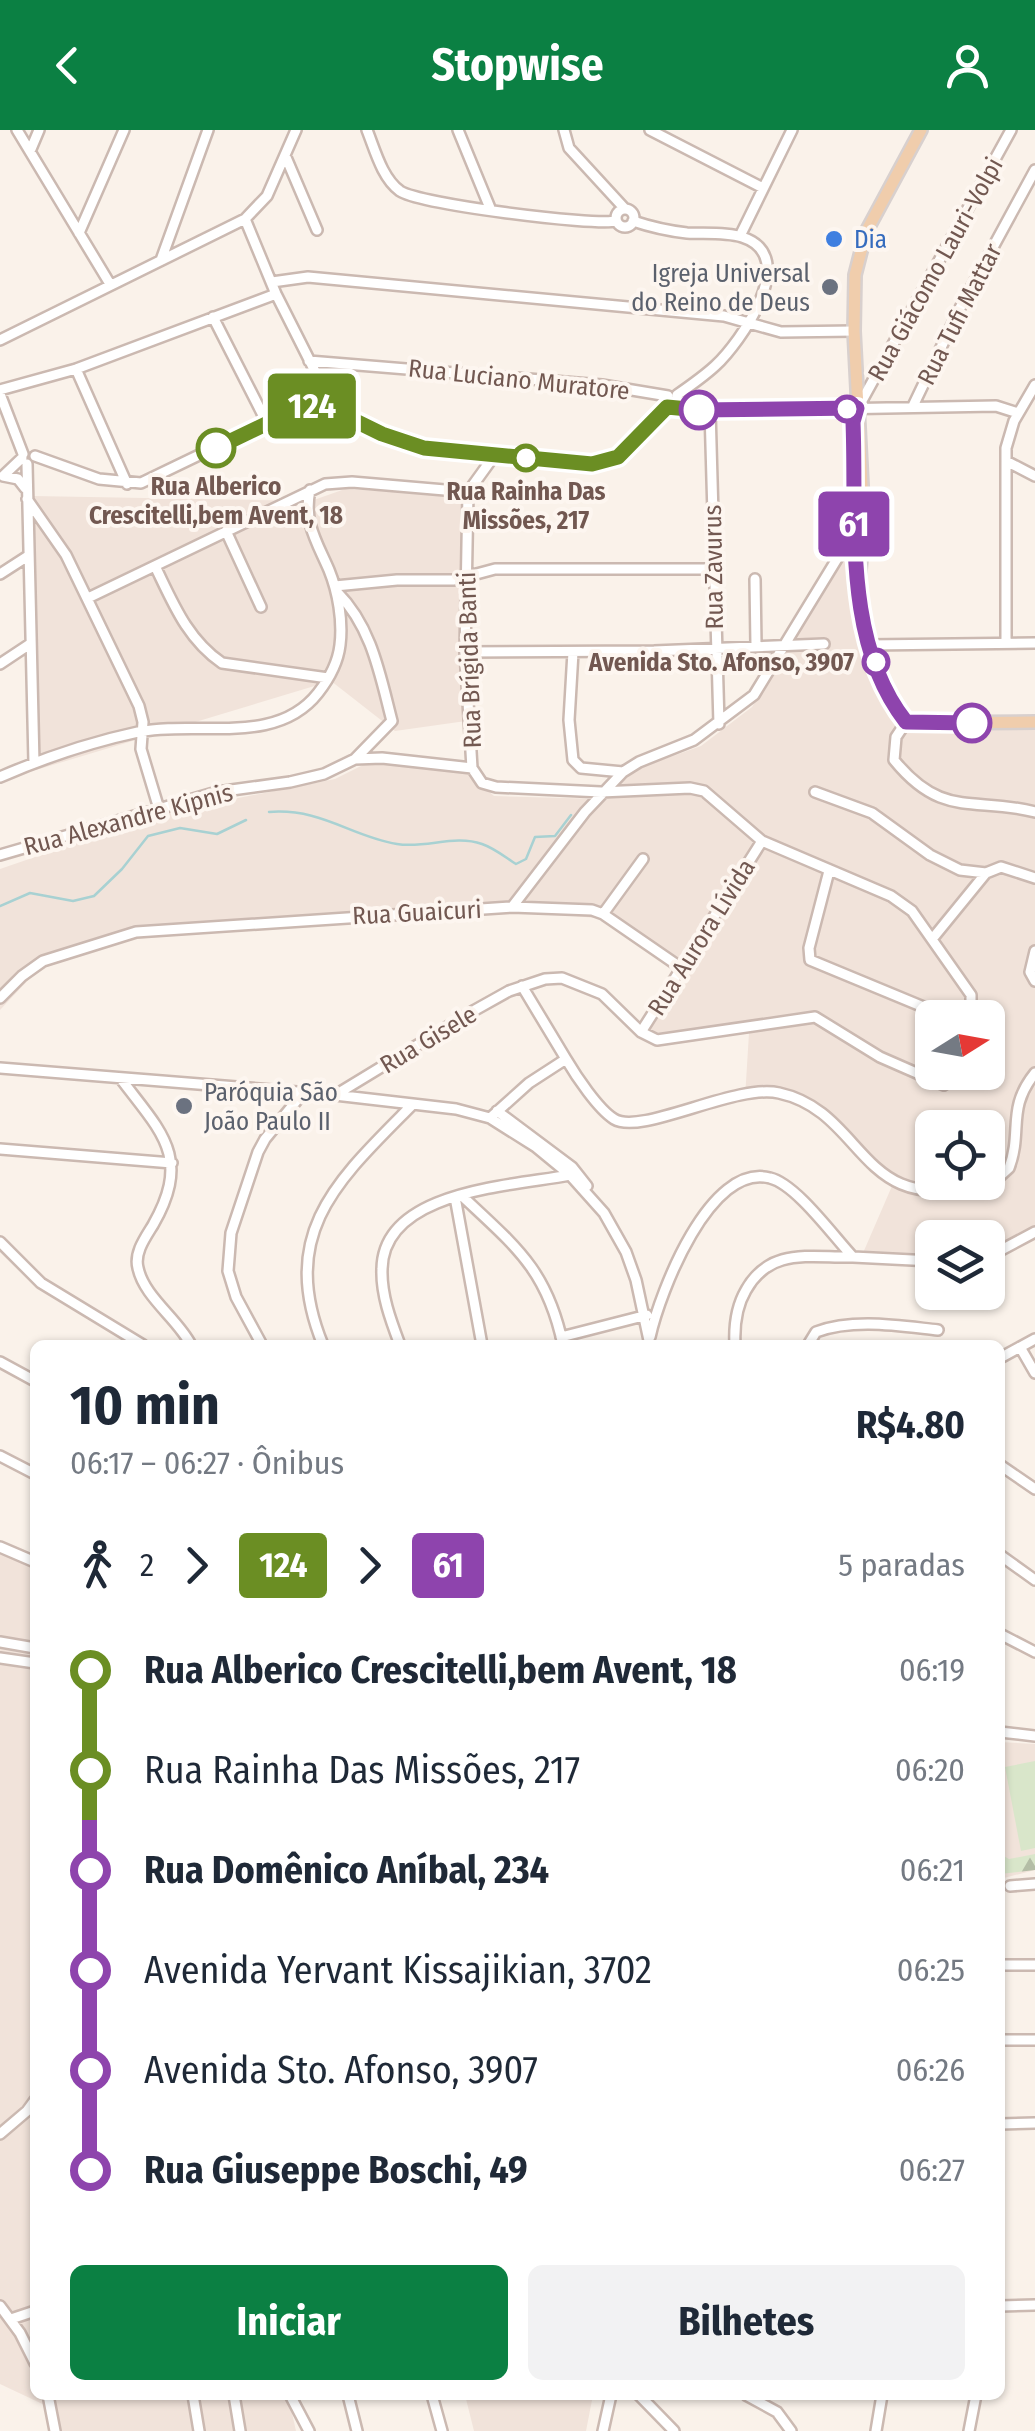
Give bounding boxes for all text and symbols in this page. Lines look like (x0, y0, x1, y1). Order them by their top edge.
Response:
icon: back (40, 38, 95, 93)
text: Stopwise (432, 38, 603, 92)
icon: person (940, 38, 995, 93)
street label: Rua Giácomo Lauri-Volpi (862, 153, 1010, 386)
place label: Dia (854, 225, 887, 255)
marker: Dia (823, 228, 845, 250)
street label: Rua Tufi Mattar (911, 239, 1008, 390)
place label: Igreja Universal do Reino de Deus (631, 259, 810, 318)
marker: Igreja Universal do Reino de Deus (819, 276, 841, 298)
street label: Rua Luciano Muratore (407, 353, 631, 407)
line badge: 124 (254, 374, 370, 438)
text: 124 (288, 385, 336, 427)
unlabelled marker (680, 391, 718, 429)
unlabelled marker (834, 396, 860, 422)
marker: Rua Alberico Crescitelli,bem Avent, 18 (197, 429, 235, 467)
marker: Rua Rainha Das Missões, 217 (513, 445, 539, 471)
place label: Rua Alberico Crescitelli,bem Avent, 18 (89, 472, 343, 531)
place label: Rua Rainha Das Missões, 217 (446, 477, 606, 536)
line badge: 61 (809, 492, 899, 556)
text: 61 (838, 503, 870, 545)
street label: Rua Zavurus (698, 504, 730, 630)
street label: Rua Brígida Banti (452, 571, 488, 749)
place label: Avenida Sto. Afonso, 3907 (588, 648, 854, 678)
marker: Avenida Sto. Afonso, 3907 (863, 649, 889, 675)
unlabelled marker (953, 704, 991, 742)
street label: Rua Alexandre Kipnis (20, 778, 236, 862)
street label: Rua Aurora Lívida (642, 854, 762, 1021)
street label: Rua Guaicuri (352, 895, 482, 931)
street label: Rua Gisele (375, 999, 482, 1080)
north arrow (915, 1000, 1005, 1090)
map controls (915, 1000, 1005, 1310)
place label: Paróquia São João Paulo II (204, 1078, 338, 1137)
marker: Paróquia São João Paulo II (173, 1095, 195, 1117)
button: locate (915, 1110, 1005, 1200)
button: layers (915, 1220, 1005, 1310)
text: 10 min (70, 1373, 220, 1439)
text: R$4.80 (856, 1402, 965, 1448)
text: 06:17 – 06:27 · Ônibus (70, 1444, 344, 1482)
icon: walk (70, 1538, 125, 1593)
icon: forward (169, 1538, 224, 1593)
icon: forward (342, 1538, 397, 1593)
text: 124 (259, 1544, 307, 1586)
text: 61 (432, 1544, 464, 1586)
text: 2 (140, 1546, 154, 1584)
text: 5 paradas (838, 1546, 965, 1584)
text: Rua Alberico Crescitelli,bem Avent, 18 (144, 1647, 737, 1693)
text: 06:19 (899, 1651, 965, 1689)
text: Rua Rainha Das Missões, 217 (144, 1747, 580, 1793)
text: 06:20 (895, 1751, 965, 1789)
text: Rua Domênico Aníbal, 234 (144, 1847, 549, 1893)
text: 06:21 (900, 1851, 965, 1889)
text: Avenida Yervant Kissajikian, 3702 (144, 1947, 652, 1993)
text: 06:25 (897, 1951, 965, 1989)
text: Avenida Sto. Afonso, 3907 (144, 2047, 538, 2093)
text: 06:26 (896, 2051, 965, 2089)
text: Rua Giuseppe Boschi, 49 (144, 2147, 528, 2193)
text: 06:27 (899, 2151, 965, 2189)
button: Iniciar (70, 2265, 508, 2380)
button: Bilhetes (528, 2265, 965, 2380)

